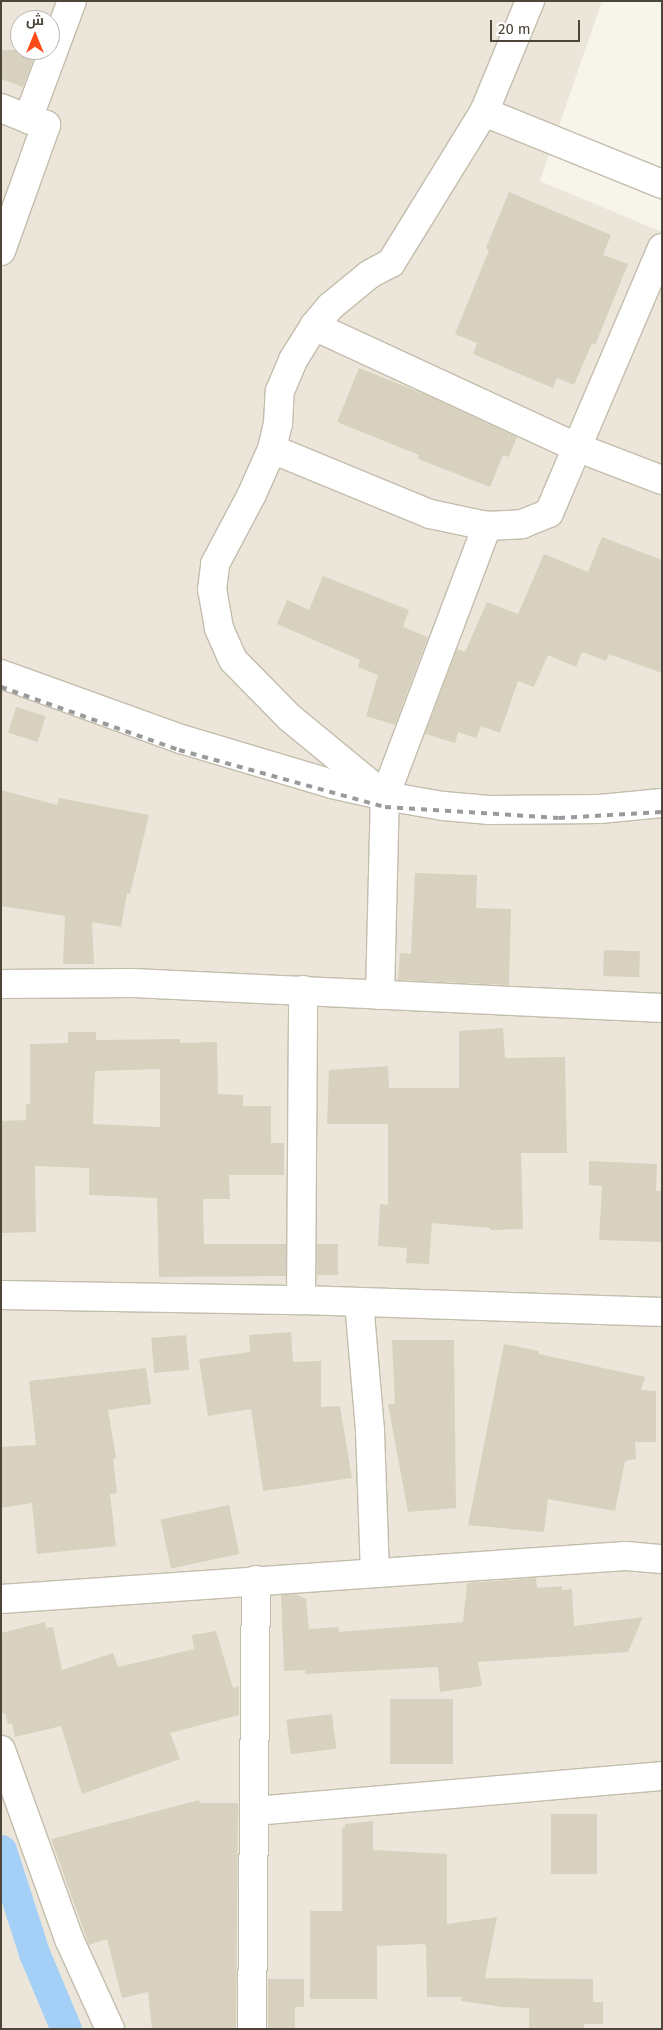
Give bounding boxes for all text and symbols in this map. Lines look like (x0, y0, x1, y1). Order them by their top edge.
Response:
north arrow (10, 10, 60, 60)
scale bar (493, 10, 583, 42)
text: ش (26, 12, 44, 29)
text: 20 m (498, 20, 531, 38)

